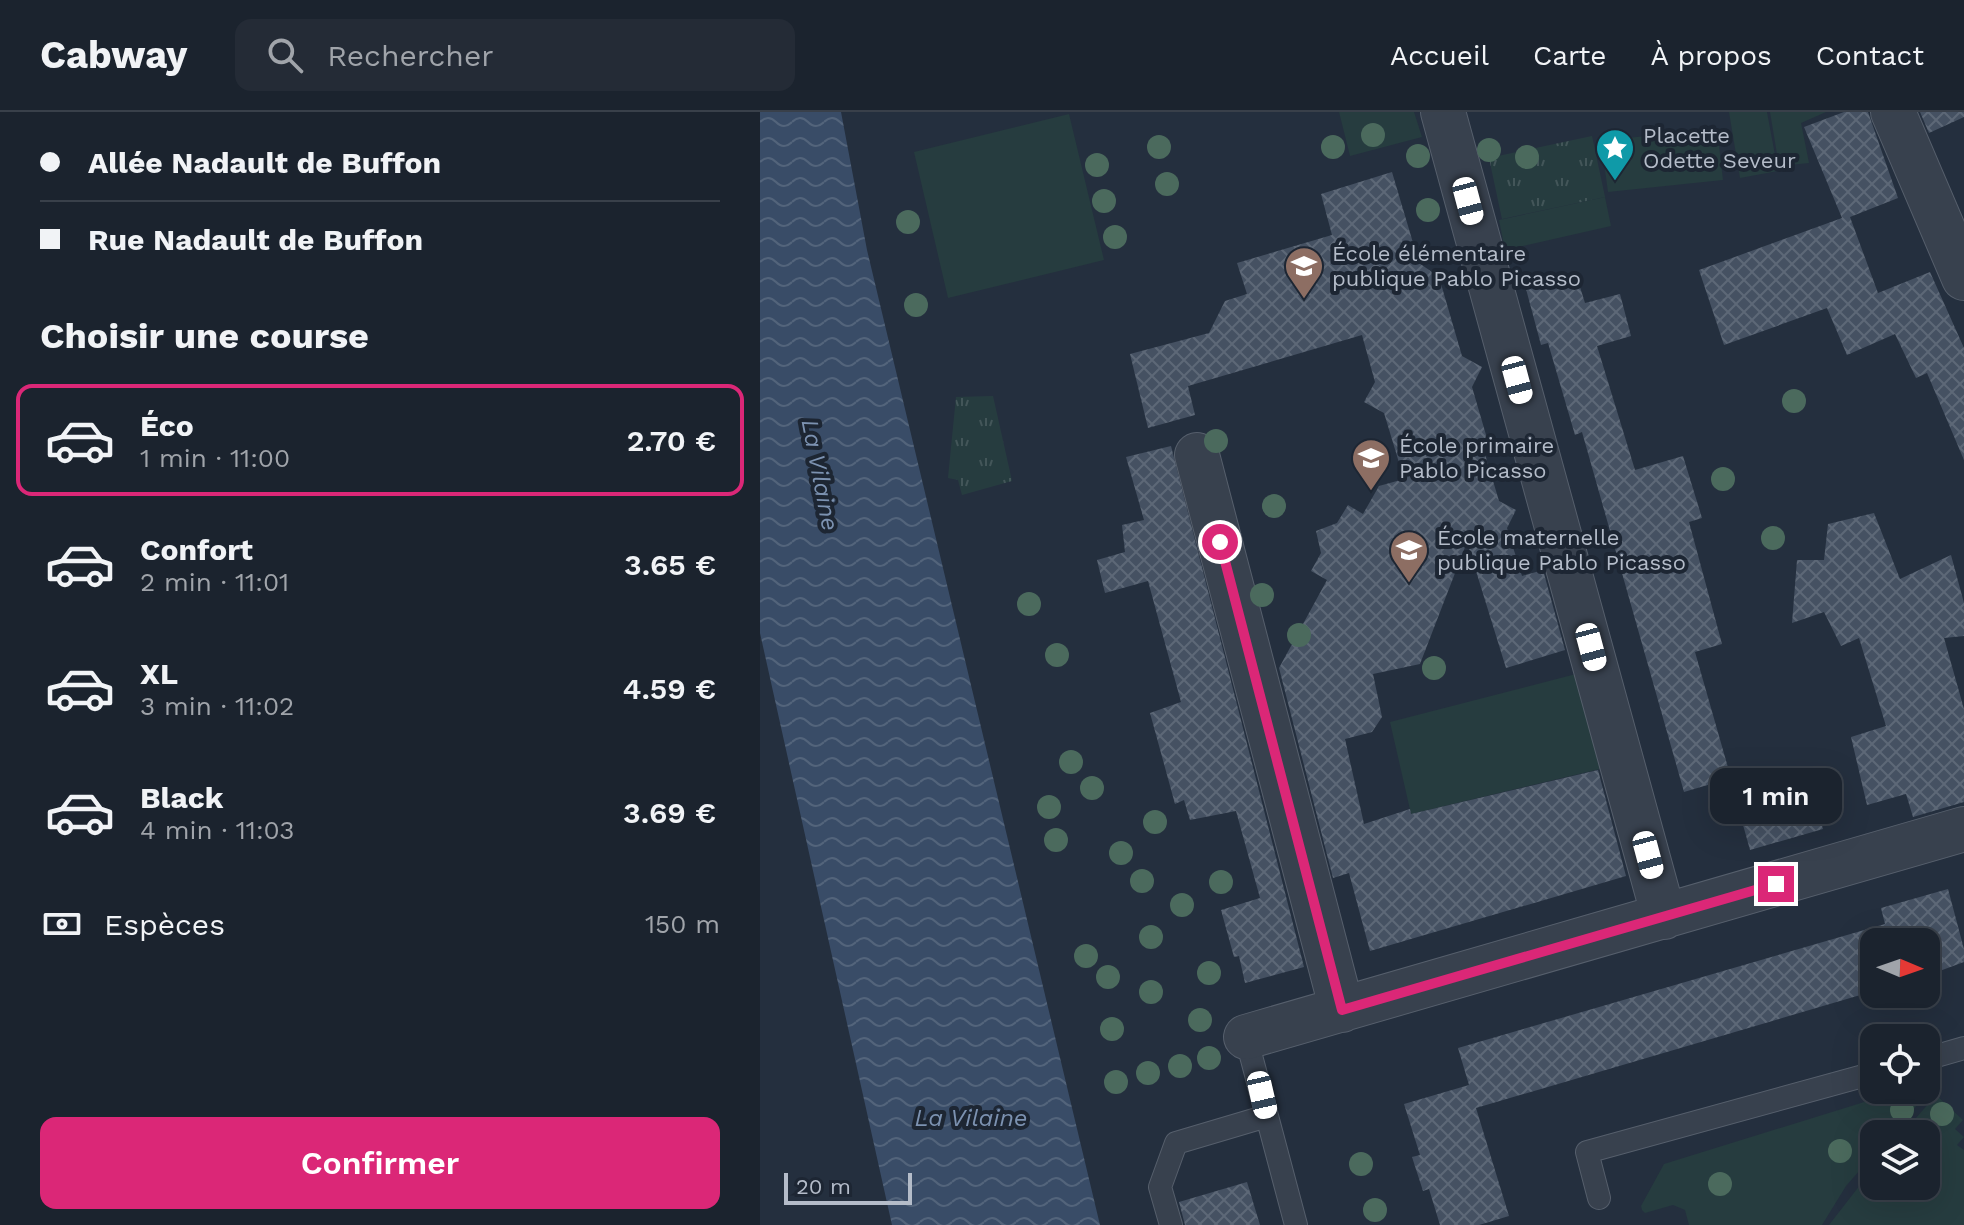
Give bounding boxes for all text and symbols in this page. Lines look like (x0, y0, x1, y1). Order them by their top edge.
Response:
search box (235, 19, 795, 91)
text: Cabway (40, 33, 187, 77)
icon: search (263, 33, 307, 77)
text: Rechercher (327, 38, 493, 73)
text: Accueil (1390, 39, 1489, 72)
text: Carte (1533, 39, 1607, 72)
text: À propos (1651, 39, 1772, 72)
text: Contact (1816, 39, 1924, 72)
place label: Placette Odette Seveur (1643, 123, 1796, 173)
place icon: Placette Odette Seveur (1594, 127, 1636, 182)
text: Allée Nadault de Buffon (88, 145, 441, 180)
car (1450, 175, 1486, 227)
text: Rue Nadault de Buffon (88, 222, 423, 257)
place label: École élémentaire publique Pablo Picasso (1332, 241, 1581, 291)
school or university icon: École élémentaire publique Pablo Picasso (1283, 245, 1325, 300)
text: Choisir une course (40, 315, 369, 357)
car (1499, 354, 1535, 406)
icon: car (44, 404, 116, 476)
text: Éco (140, 408, 194, 443)
water label: La Vilaine (795, 417, 845, 533)
text: 2.70 € (627, 423, 716, 458)
place label: École primaire Pablo Picasso (1399, 433, 1554, 483)
school or university icon: École primaire Pablo Picasso (1350, 437, 1392, 492)
text: 1 min · 11:00 (140, 443, 290, 473)
route start (1202, 524, 1238, 560)
place label: École maternelle publique Pablo Picasso (1437, 525, 1686, 575)
icon: car (44, 528, 116, 600)
school or university icon: École maternelle publique Pablo Picasso (1388, 529, 1430, 584)
text: Confort (140, 532, 253, 567)
text: 3.65 € (624, 547, 716, 582)
text: 2 min · 11:01 (140, 567, 289, 597)
car (1573, 621, 1609, 673)
icon: car (44, 652, 116, 724)
text: XL (140, 656, 178, 691)
text: 4.59 € (623, 671, 716, 706)
text: 3 min · 11:02 (140, 691, 294, 721)
callout: 1 min (1710, 768, 1842, 824)
icon: car (44, 776, 116, 848)
text: Black (140, 780, 224, 815)
text: 1 min (1743, 781, 1809, 811)
text: 3.69 € (623, 795, 716, 830)
text: 4 min · 11:03 (140, 815, 294, 845)
car (1630, 829, 1666, 881)
route end (1758, 866, 1794, 902)
icon: cash (40, 902, 84, 946)
text: Espèces (104, 907, 225, 942)
text: 150 m (645, 909, 720, 939)
north arrow (1860, 928, 1940, 1008)
map controls (1860, 928, 1940, 1200)
button: locate (1860, 1024, 1940, 1104)
car (1245, 1069, 1279, 1121)
water label: La Vilaine (915, 1104, 1027, 1132)
button: Confirmer (40, 1117, 720, 1209)
button: layers (1860, 1120, 1940, 1200)
scale bar (784, 1169, 912, 1205)
text: 20 m (796, 1174, 851, 1199)

